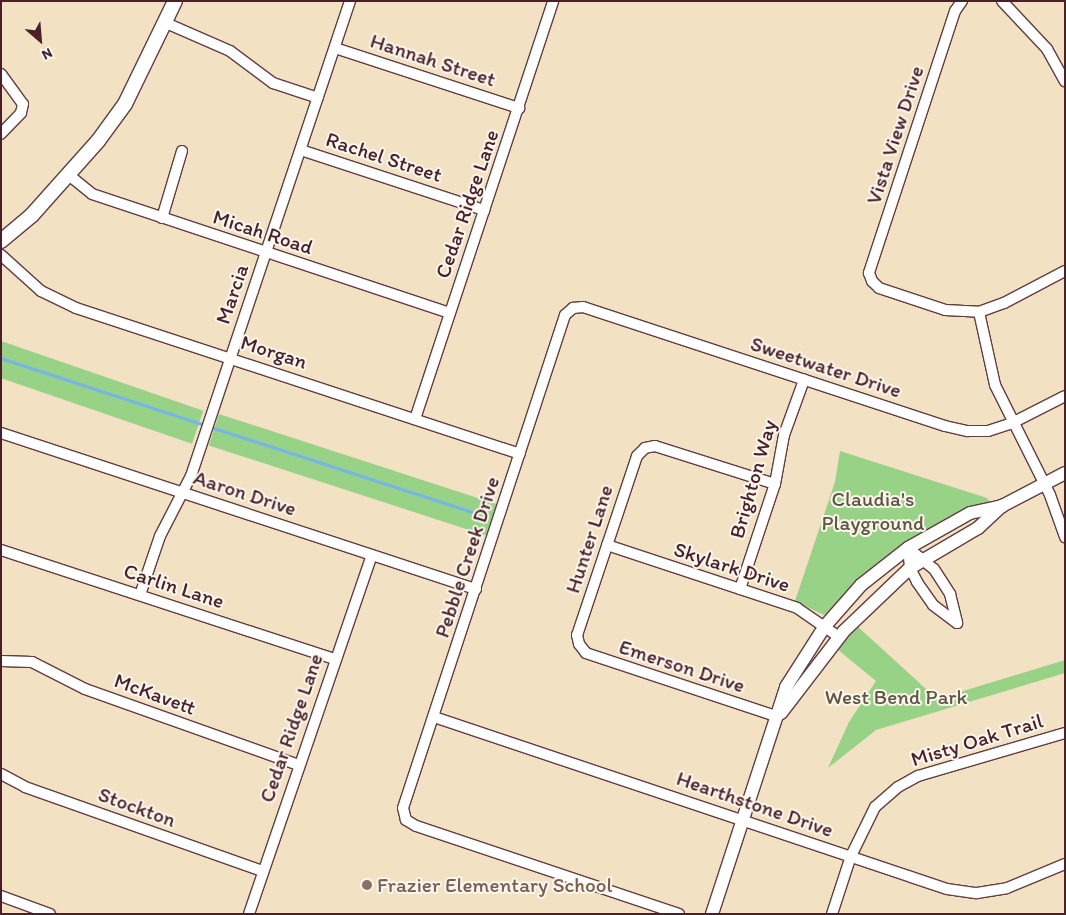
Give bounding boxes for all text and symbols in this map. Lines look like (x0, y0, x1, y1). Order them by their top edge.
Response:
north arrow (15, 15, 65, 65)
street label: Hannah Street (367, 28, 499, 92)
text: N (39, 44, 55, 64)
street label: Vista View Drive (861, 63, 929, 207)
street label: Rachel Street (323, 126, 445, 188)
street label: Cedar Ridge Lane (430, 126, 504, 282)
street label: Micah Road (210, 204, 316, 260)
street label: Marcia (210, 261, 254, 327)
street label: Morgan (238, 329, 310, 375)
street label: Sweetwater Drive (747, 331, 905, 403)
street label: Brighton Way (724, 417, 782, 541)
street label: Aaron Drive (190, 465, 300, 521)
street label: Pebble Creek Drive (429, 473, 505, 641)
street label: Hunter Lane (560, 482, 618, 596)
park label: Claudia's Playground (822, 486, 924, 536)
street label: Skylark Drive (671, 536, 793, 598)
street label: Carlin Lane (121, 558, 227, 614)
street label: Emerson Drive (616, 634, 748, 698)
street label: Cedar Ridge Lane (254, 650, 328, 806)
street label: McKavett (111, 668, 199, 720)
park label: West Bend Park (825, 684, 967, 710)
street label: Misty Oak Trail (908, 708, 1046, 772)
street label: Hearthstone Drive (673, 765, 837, 843)
street label: Stockton (95, 781, 179, 833)
place label: Frazier Elementary School (377, 872, 612, 898)
marker: Frazier Elementary School (361, 879, 373, 891)

